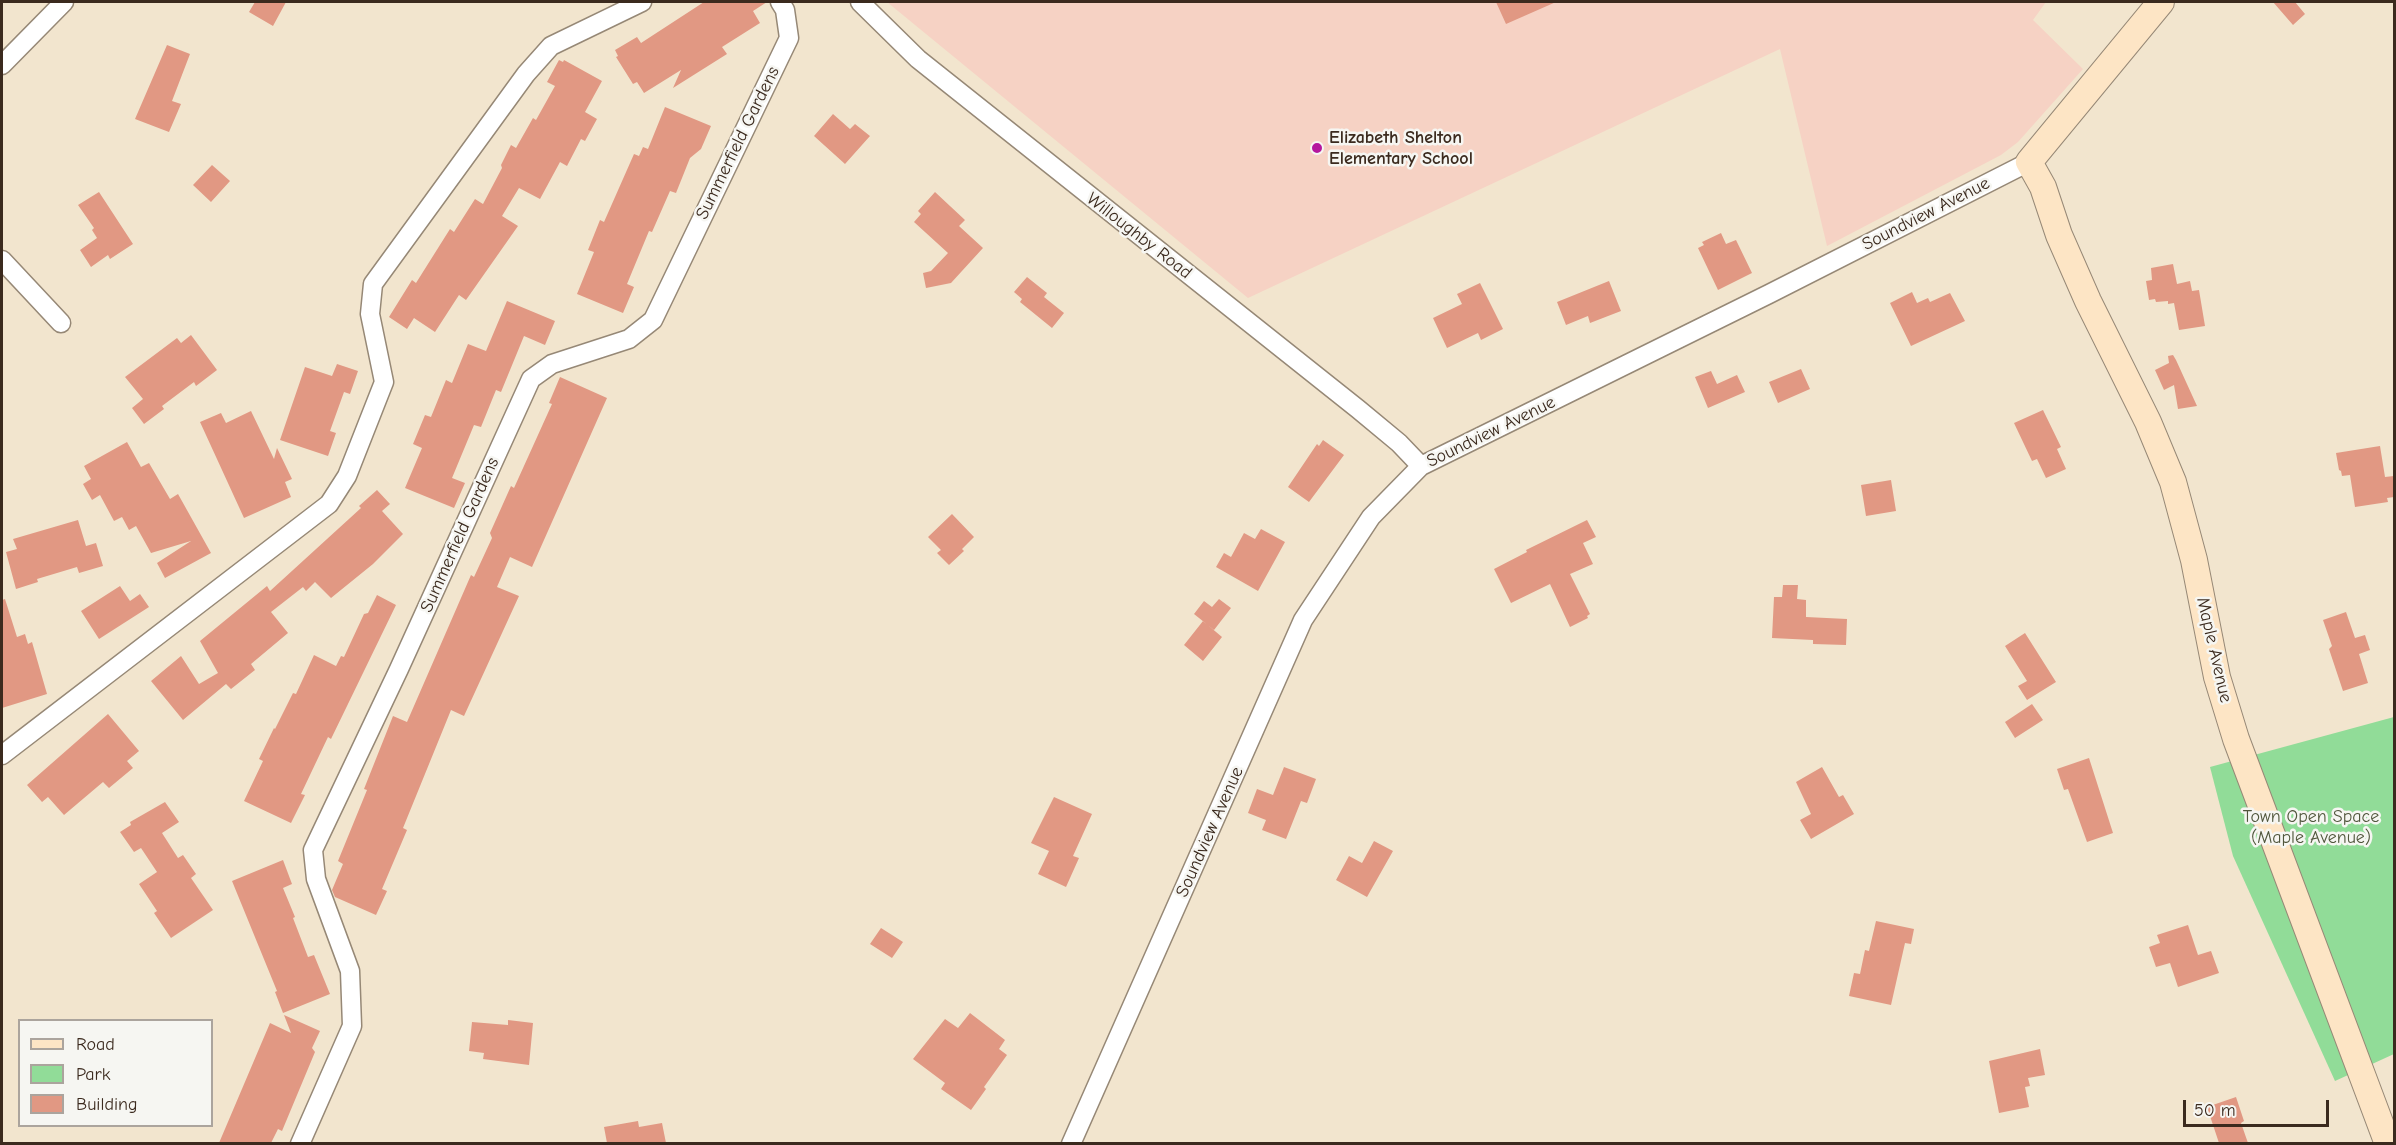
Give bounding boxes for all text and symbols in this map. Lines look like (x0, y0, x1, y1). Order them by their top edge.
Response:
street label: Summerfield Gardens (692, 63, 784, 223)
place label: Elizabeth Shelton Elementary School (1329, 127, 1473, 170)
marker: Elizabeth Shelton Elementary School (1310, 141, 1324, 155)
street label: Soundview Avenue (1859, 173, 1993, 255)
street label: Willoughby Road (1082, 188, 1196, 284)
street label: Soundview Avenue (1423, 392, 1559, 472)
street label: Summerfield Gardens (416, 454, 504, 616)
street label: Maple Avenue (2191, 595, 2237, 705)
street label: Soundview Avenue (1172, 763, 1248, 901)
park label: Town Open Space (Maple Avenue) (2243, 806, 2379, 848)
legend (18, 1019, 213, 1127)
text: Road (76, 1034, 115, 1055)
text: Park (76, 1064, 110, 1085)
scale bar (2186, 1088, 2332, 1126)
text: Building (76, 1094, 138, 1115)
text: 50 m (2194, 1100, 2236, 1121)

